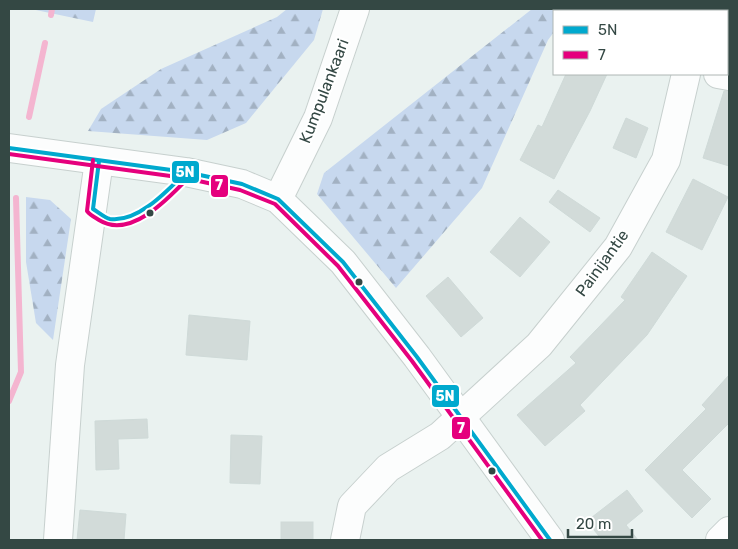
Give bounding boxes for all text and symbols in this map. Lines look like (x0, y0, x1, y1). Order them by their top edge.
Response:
legend (553, 10, 728, 75)
text: 5N (598, 21, 617, 39)
street label: Kumpulankaari (295, 36, 353, 146)
text: 7 (598, 46, 606, 64)
line badge: 5N (171, 160, 200, 184)
text: 5N (175, 164, 195, 181)
line badge: 7 (210, 174, 229, 198)
text: 7 (215, 177, 223, 194)
unlabelled marker (145, 208, 155, 218)
street label: Painijantie (571, 226, 633, 300)
unlabelled marker (354, 277, 364, 287)
line badge: 5N (431, 384, 460, 408)
text: 5N (435, 388, 455, 405)
line badge: 7 (451, 416, 471, 440)
text: 7 (457, 420, 465, 437)
unlabelled marker (487, 466, 497, 476)
scale bar (568, 506, 632, 538)
text: 20 m (576, 515, 611, 533)

